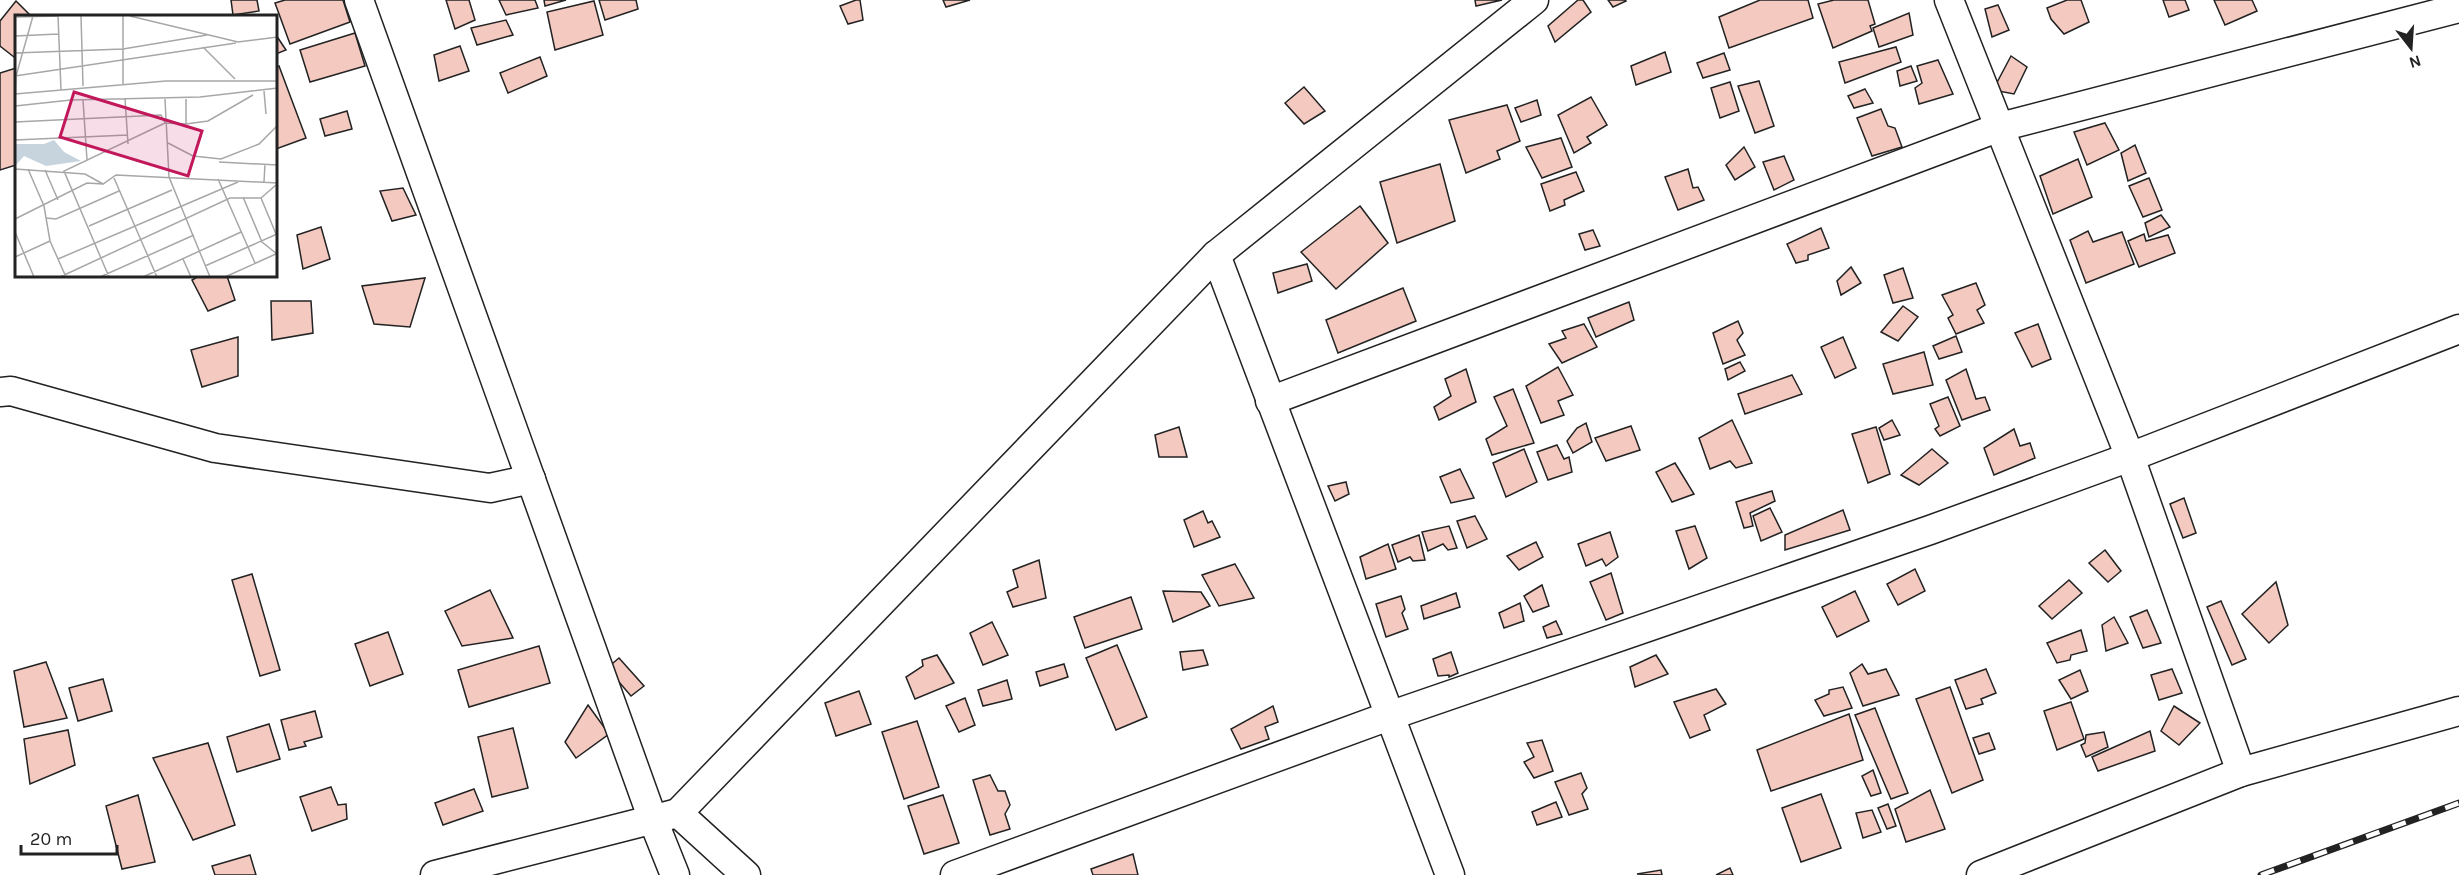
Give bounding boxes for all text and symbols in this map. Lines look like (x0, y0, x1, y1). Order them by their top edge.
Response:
inset map (15, 15, 278, 278)
north arrow (2381, 18, 2441, 78)
text: N (2407, 51, 2424, 73)
scale bar (21, 818, 117, 856)
text: 20 m (30, 828, 72, 850)

